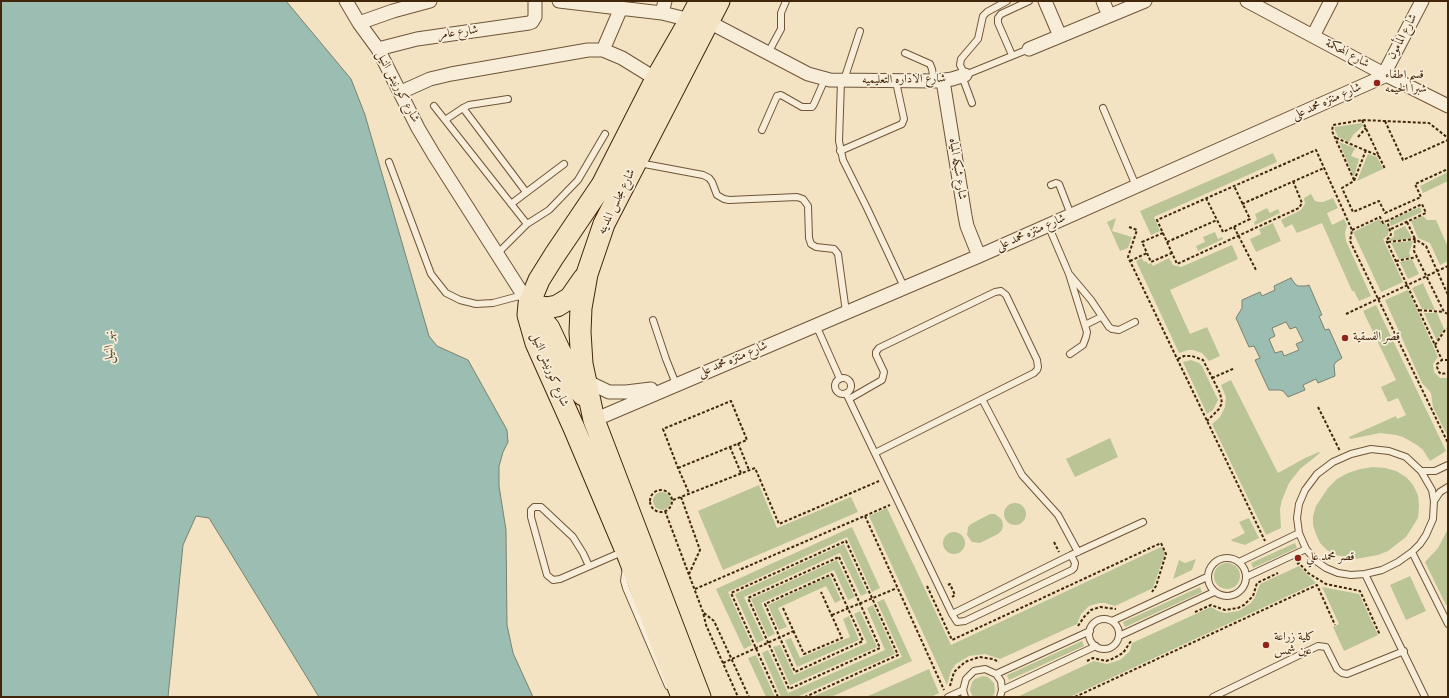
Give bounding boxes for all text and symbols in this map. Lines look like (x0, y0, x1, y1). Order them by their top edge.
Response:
street label: شارع المأمون (1385, 12, 1421, 62)
street label: شارع عامر (437, 23, 479, 43)
street label: شارع المحكمة (1323, 36, 1371, 72)
street label: شارع كورنيش النيل (372, 49, 422, 125)
place label: قسم اطفاء شبرا الخيمه (1385, 69, 1427, 97)
street label: شارع الاداره التعليميه (862, 72, 946, 88)
marker: قسم اطفاء شبرا الخيمه (1372, 78, 1382, 88)
street label: شارع منتزه محمد على (1290, 80, 1364, 124)
street label: شارع شبكه المياه (945, 137, 969, 201)
street label: شارع مجلس المدينه (595, 167, 639, 237)
street label: شارع منتزه محمد على (994, 211, 1068, 255)
water label: نهر النيل (102, 330, 118, 364)
street label: شارع كورنيش النيل (527, 331, 571, 409)
place label: قصر الفسقية (1353, 331, 1400, 345)
marker: قصر الفسقية (1340, 333, 1350, 343)
street label: شارع منتزه محمد على (696, 339, 770, 381)
place label: قصر محمد علي (1306, 551, 1355, 565)
marker: قصر محمد علي (1293, 553, 1303, 563)
place label: كلية زراعة عين شمس (1274, 631, 1315, 659)
marker: كلية زراعة عين شمس (1261, 640, 1271, 650)

